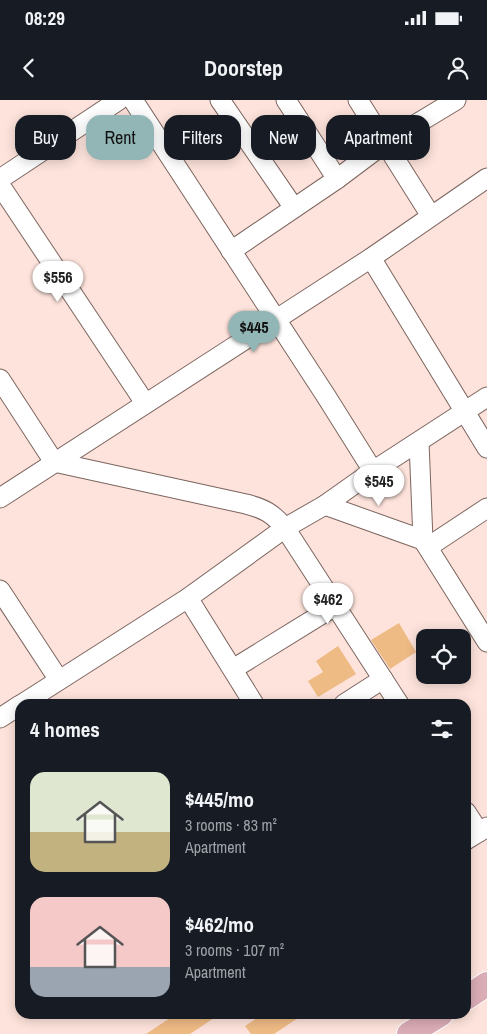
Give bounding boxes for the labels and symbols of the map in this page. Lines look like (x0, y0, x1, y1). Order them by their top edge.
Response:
pin: $556 (28, 260, 88, 303)
pin: $445 (224, 310, 284, 353)
pin: $545 (349, 464, 409, 507)
pin: $462 (298, 582, 358, 625)

